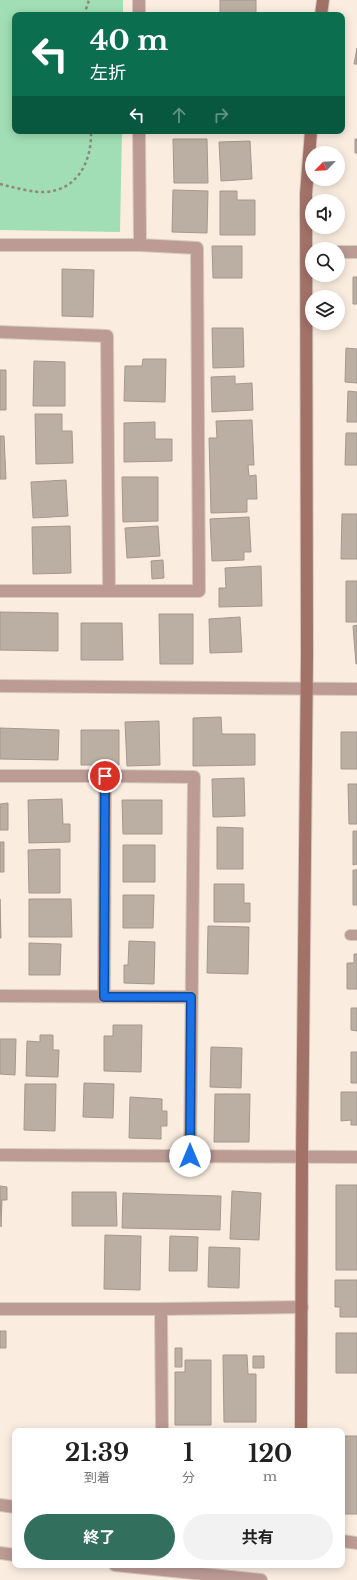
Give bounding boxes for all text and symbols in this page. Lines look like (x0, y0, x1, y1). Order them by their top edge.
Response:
text: 40 m (90, 23, 168, 58)
icon: left (24, 28, 76, 80)
text: 左折 (90, 62, 126, 84)
icon: left (126, 104, 148, 126)
icon: ahead (168, 104, 190, 126)
icon: right (210, 104, 232, 126)
north arrow (305, 146, 345, 186)
map controls (305, 146, 345, 330)
button: sound (305, 194, 345, 234)
button: search (305, 242, 345, 282)
button: layers (305, 290, 345, 330)
pin (88, 759, 122, 793)
icon: arrive (94, 765, 116, 787)
position arrow (169, 1135, 211, 1177)
text: 21:39 (65, 1438, 129, 1467)
text: 1 (183, 1438, 194, 1467)
text: 120 (248, 1439, 292, 1468)
text: m (263, 1468, 277, 1485)
text: 到着 (84, 1469, 110, 1486)
text: 分 (182, 1469, 195, 1486)
button: 終了 (24, 1514, 175, 1560)
button: 共有 (183, 1514, 333, 1560)

